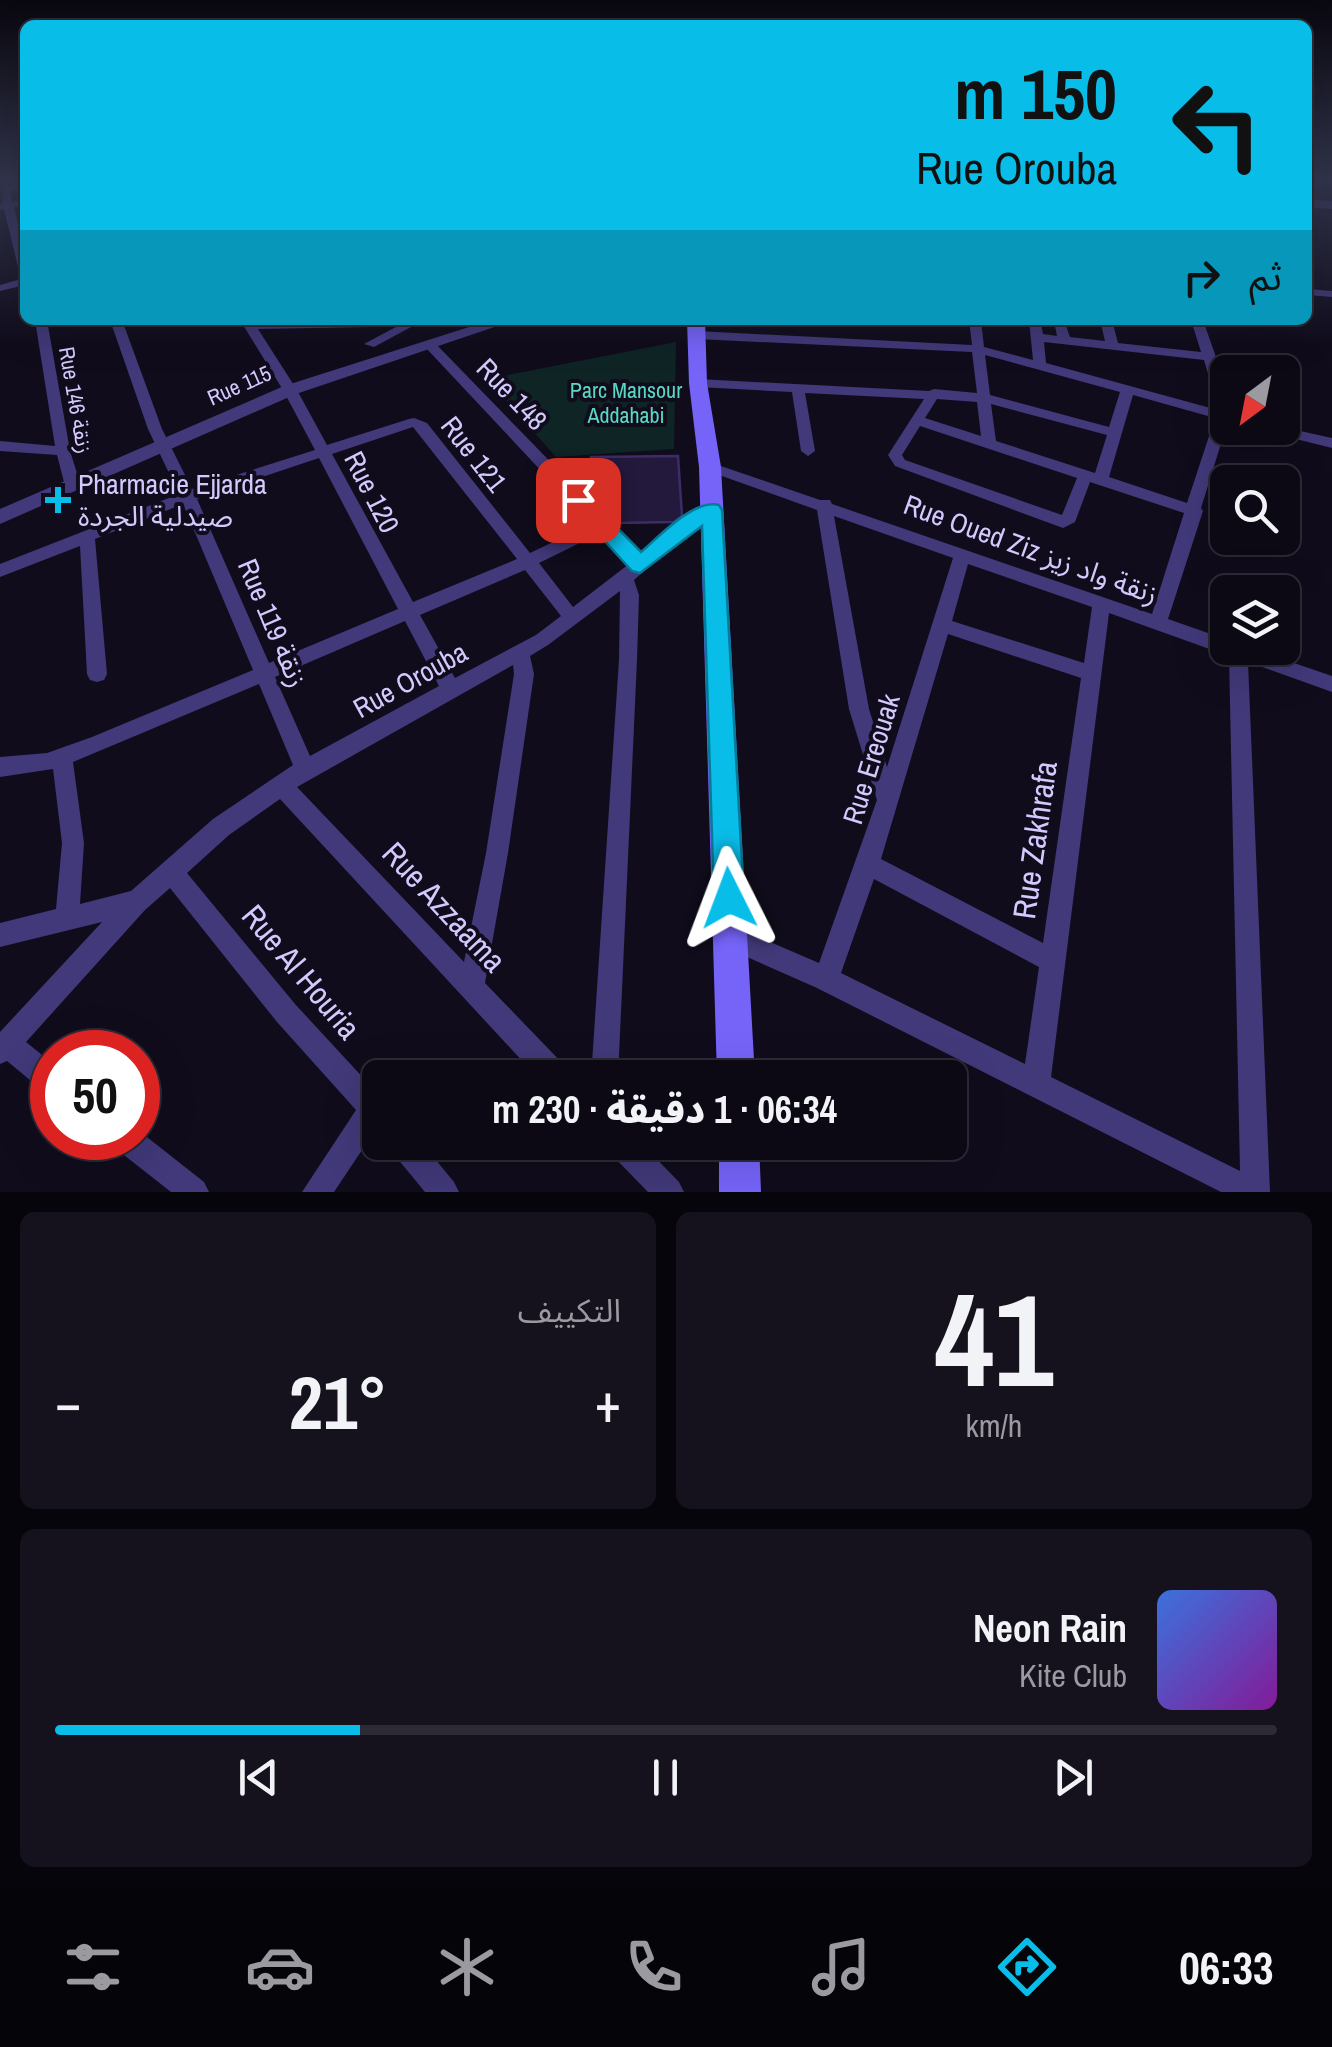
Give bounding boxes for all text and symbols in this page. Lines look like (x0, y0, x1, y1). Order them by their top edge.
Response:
text: 150 m (954, 47, 1117, 141)
icon: left (1152, 60, 1282, 190)
text: Rue Orouba (916, 137, 1117, 198)
icon: right (1174, 250, 1229, 305)
text: ثم (1249, 251, 1282, 302)
street label: Rue 146 زنقة (52, 344, 100, 456)
street label: Rue 148 (468, 350, 556, 438)
north arrow (1210, 355, 1300, 445)
map controls (1210, 355, 1300, 665)
street label: Rue 115 (202, 358, 276, 412)
park label: Parc Mansour Addahabi (570, 375, 682, 430)
street label: Rue 121 (432, 408, 516, 500)
street label: Rue 120 (335, 445, 409, 539)
pin (536, 458, 621, 543)
place label: Pharmacie Ejjarda صيدلية الجردة (78, 465, 267, 535)
button: search (1210, 465, 1300, 555)
icon: arrive (551, 473, 606, 528)
street label: Rue Oued Ziz زنقة واد زيز (899, 485, 1163, 613)
marker: Pharmacie Ejjarda صيدلية الجردة (47, 489, 69, 511)
street label: Rue 119 زنقة (229, 553, 317, 693)
button: layers (1210, 575, 1300, 665)
street label: Rue Orouba (346, 633, 474, 727)
street label: Rue Ereouak (833, 689, 909, 829)
street label: Rue Zakhrafa (1002, 758, 1067, 922)
street label: Rue Azzaama (373, 832, 516, 981)
position arrow (677, 846, 781, 950)
street label: Rue Al Houria (232, 895, 371, 1048)
speed limit sign: 50 (30, 1030, 160, 1160)
text: 06:34 · 1 دقيقة · 230 m (492, 1084, 837, 1135)
text: 41 (935, 1251, 1053, 1427)
text: التكييف (518, 1289, 621, 1332)
text: 21° (289, 1351, 387, 1452)
text: − (55, 1365, 81, 1439)
text: + (595, 1365, 621, 1439)
text: km/h (966, 1404, 1022, 1447)
text: Neon Rain (973, 1603, 1127, 1654)
text: Kite Club (1019, 1654, 1127, 1697)
icon: previous (231, 1750, 286, 1805)
icon: pause (638, 1750, 693, 1805)
icon: next (1046, 1750, 1101, 1805)
icon: filters (58, 1932, 128, 2002)
icon: car (245, 1932, 315, 2002)
icon: climate (432, 1932, 502, 2002)
icon: phone (619, 1932, 689, 2002)
icon: music (806, 1932, 876, 2002)
icon: directions (992, 1932, 1062, 2002)
text: 06:33 (1179, 1937, 1274, 1998)

